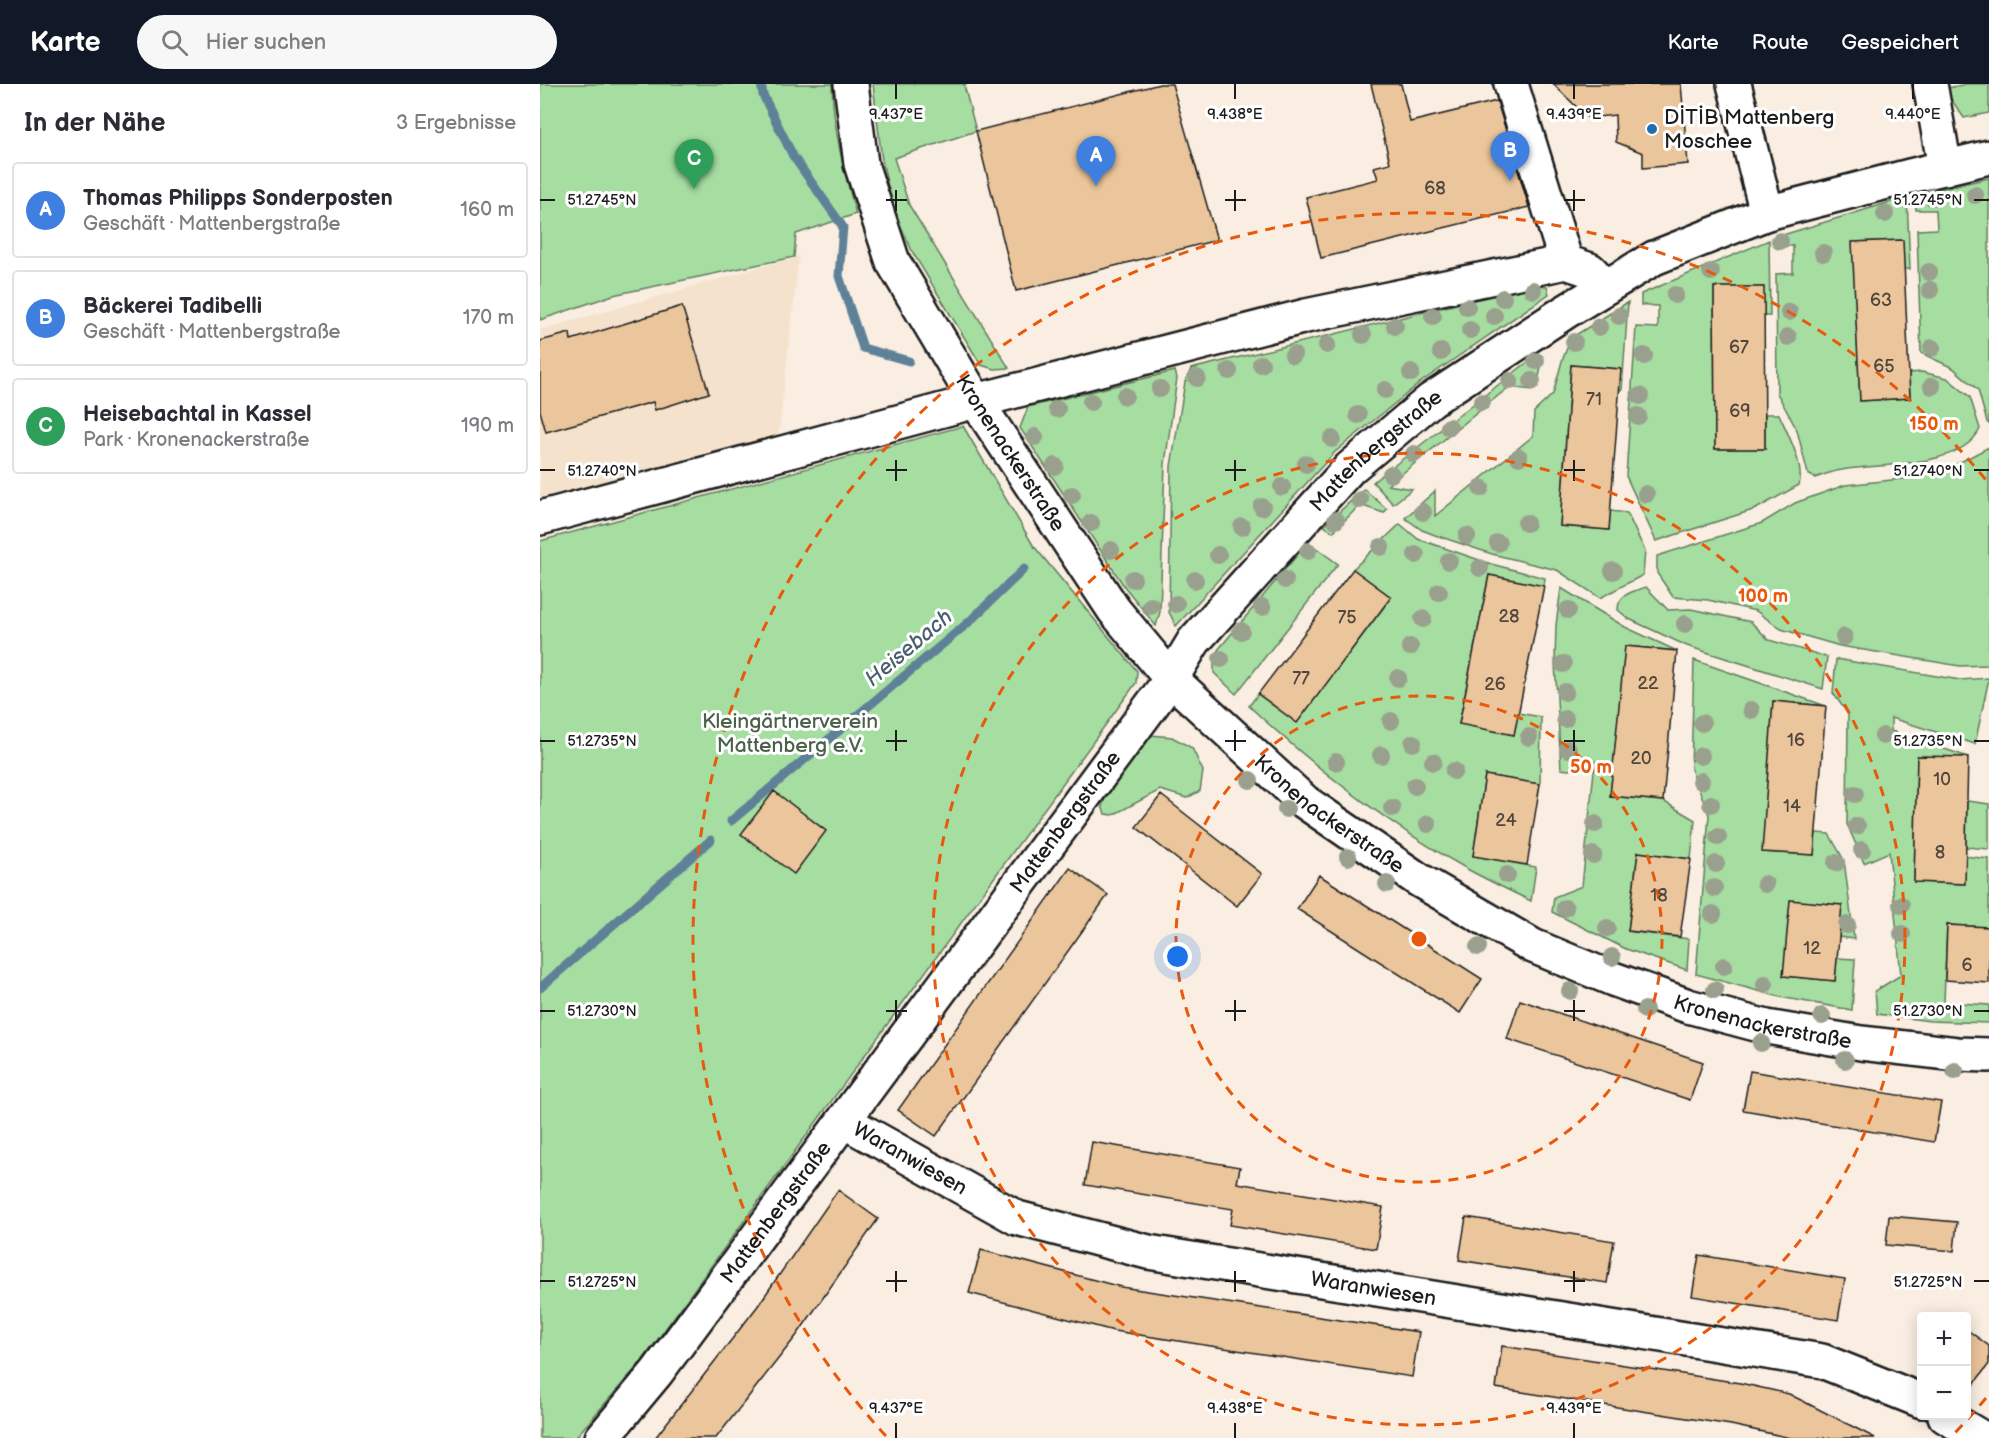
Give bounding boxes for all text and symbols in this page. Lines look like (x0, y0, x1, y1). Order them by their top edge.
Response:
search box (137, 15, 557, 69)
text: Karte (30, 26, 101, 59)
icon: search (158, 26, 191, 59)
text: Hier suchen (206, 29, 326, 56)
text: Karte (1667, 30, 1719, 55)
text: Route (1752, 30, 1808, 55)
text: Gespeichert (1841, 30, 1959, 55)
text: 9.437°E (869, 105, 923, 124)
text: 9.438°E (1207, 105, 1263, 124)
text: 9.439°E (1546, 105, 1602, 124)
place label: DİTİB Mattenberg Moschee (1664, 105, 1834, 154)
text: 9.440°E (1885, 105, 1941, 124)
text: In der Nähe (24, 108, 166, 139)
text: 3 Ergebnisse (396, 111, 516, 135)
marker: DİTİB Mattenberg Moschee (1645, 122, 1659, 136)
pin: B (1490, 132, 1530, 181)
pin: A (1076, 136, 1116, 186)
pin: C (674, 140, 714, 189)
house number: 68 (1424, 178, 1446, 199)
text: Thomas Philipps Sonderposten (83, 185, 393, 212)
text: 51.2745°N (567, 191, 637, 210)
text: 51.2745°N (1893, 191, 1963, 210)
text: A (39, 198, 52, 222)
text: 160 m (460, 198, 514, 222)
text: Geschäft · Mattenbergstraße (83, 212, 340, 236)
house number: 63 (1870, 290, 1892, 311)
text: Bäckerei Tadibelli (83, 293, 262, 320)
text: B (38, 306, 53, 330)
text: 170 m (463, 306, 514, 330)
text: Geschäft · Mattenbergstraße (83, 320, 340, 344)
house number: 67 (1729, 337, 1749, 358)
house number: 65 (1873, 356, 1895, 377)
street label: Kronenackerstraße (950, 370, 1071, 536)
street label: Mattenbergstraße (1305, 384, 1447, 517)
house number: 71 (1586, 389, 1602, 410)
text: Heisebachtal in Kassel (83, 401, 312, 428)
house number: 69 (1729, 401, 1751, 422)
text: C (38, 414, 53, 438)
text: 190 m (461, 414, 514, 438)
text: 150 m (1909, 414, 1959, 435)
text: Park · Kronenackerstraße (83, 428, 309, 452)
text: 51.2740°N (567, 462, 637, 481)
text: 51.2740°N (1893, 462, 1963, 481)
text: 100 m (1738, 586, 1788, 607)
water label: Heisebach (860, 604, 958, 693)
house number: 28 (1498, 606, 1520, 627)
house number: 75 (1337, 607, 1357, 628)
house number: 77 (1292, 668, 1310, 689)
house number: 22 (1637, 673, 1659, 694)
house number: 26 (1484, 674, 1506, 695)
park label: Kleingärtnerverein Mattenberg e.V. (702, 709, 878, 758)
house number: 16 (1787, 730, 1805, 751)
text: 51.2735°N (567, 732, 637, 751)
text: 51.2735°N (1893, 732, 1963, 751)
street label: Mattenbergstraße (1005, 746, 1126, 898)
house number: 20 (1630, 748, 1652, 769)
street label: Kronenackerstraße (1249, 750, 1409, 879)
text: 50 m (1570, 757, 1612, 778)
house number: 10 (1933, 769, 1951, 790)
house number: 14 (1783, 796, 1801, 817)
house number: 24 (1495, 810, 1517, 831)
house number: 8 (1935, 842, 1945, 863)
house number: 18 (1650, 885, 1668, 906)
centre of rings (1409, 929, 1429, 949)
house number: 12 (1803, 938, 1821, 959)
your location (1163, 942, 1192, 971)
house number: 6 (1962, 955, 1973, 976)
street label: Kronenackerstraße (1670, 990, 1853, 1054)
text: 51.2730°N (567, 1002, 637, 1021)
text: 51.2730°N (1893, 1002, 1963, 1021)
street label: Waranwiesen (849, 1117, 971, 1201)
street label: Mattenbergstraße (715, 1136, 837, 1288)
street label: Waranwiesen (1309, 1266, 1438, 1311)
text: 51.2725°N (568, 1273, 637, 1292)
text: 51.2725°N (1894, 1273, 1963, 1292)
map controls (1917, 1312, 1971, 1420)
button: + (1917, 1312, 1971, 1366)
button: − (1917, 1366, 1971, 1420)
text: 9.437°E (869, 1399, 923, 1418)
text: 9.438°E (1207, 1399, 1263, 1418)
text: 9.439°E (1546, 1399, 1602, 1418)

